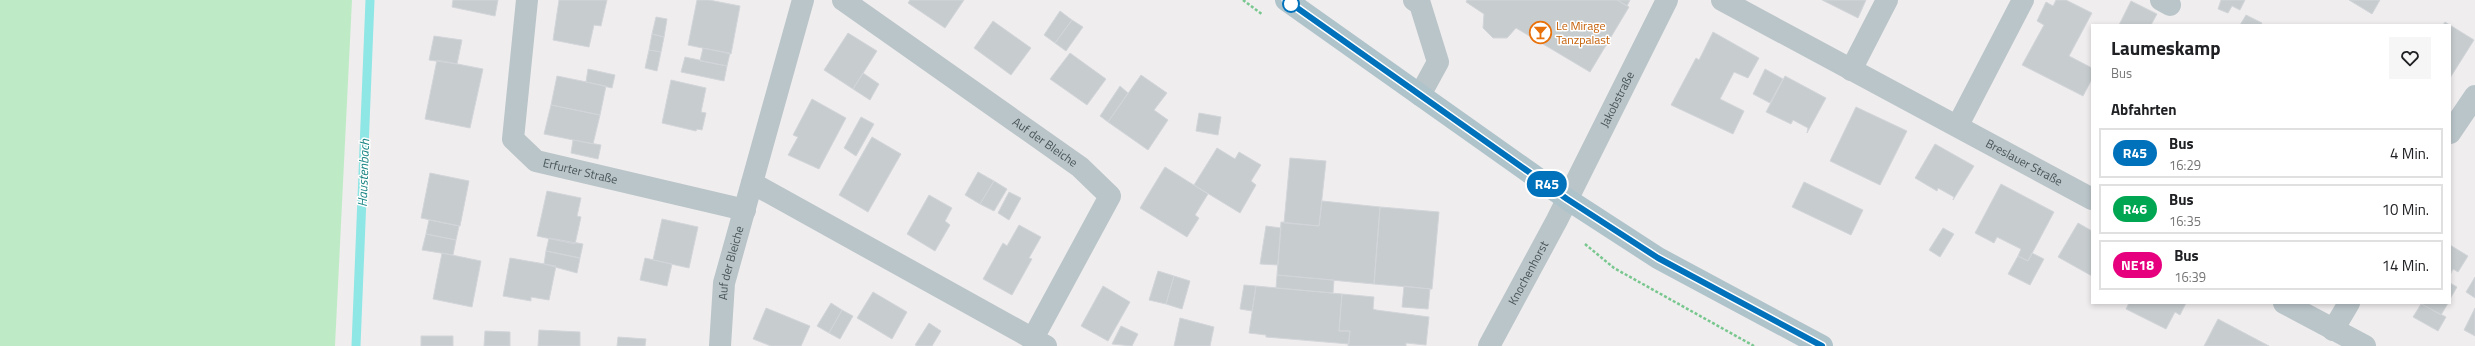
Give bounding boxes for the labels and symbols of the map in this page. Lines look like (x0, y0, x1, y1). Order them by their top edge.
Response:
unlabelled marker (1282, 0, 1300, 13)
place label: Le Mirage Tanzpalast (1556, 16, 1611, 49)
bar icon: Le Mirage Tanzpalast (1527, 20, 1553, 46)
street label: Jakobstraße (1595, 68, 1639, 131)
street label: Auf der Bleiche (1009, 112, 1082, 172)
street label: Breslauer Straße (1982, 134, 2066, 191)
water label: Haustenbach (352, 138, 374, 207)
street label: Erfurter Straße (541, 153, 620, 189)
line badge: R45 (1524, 171, 1570, 197)
street label: Auf der Bleiche (713, 224, 749, 301)
street label: Knochenhorst (1503, 236, 1553, 308)

